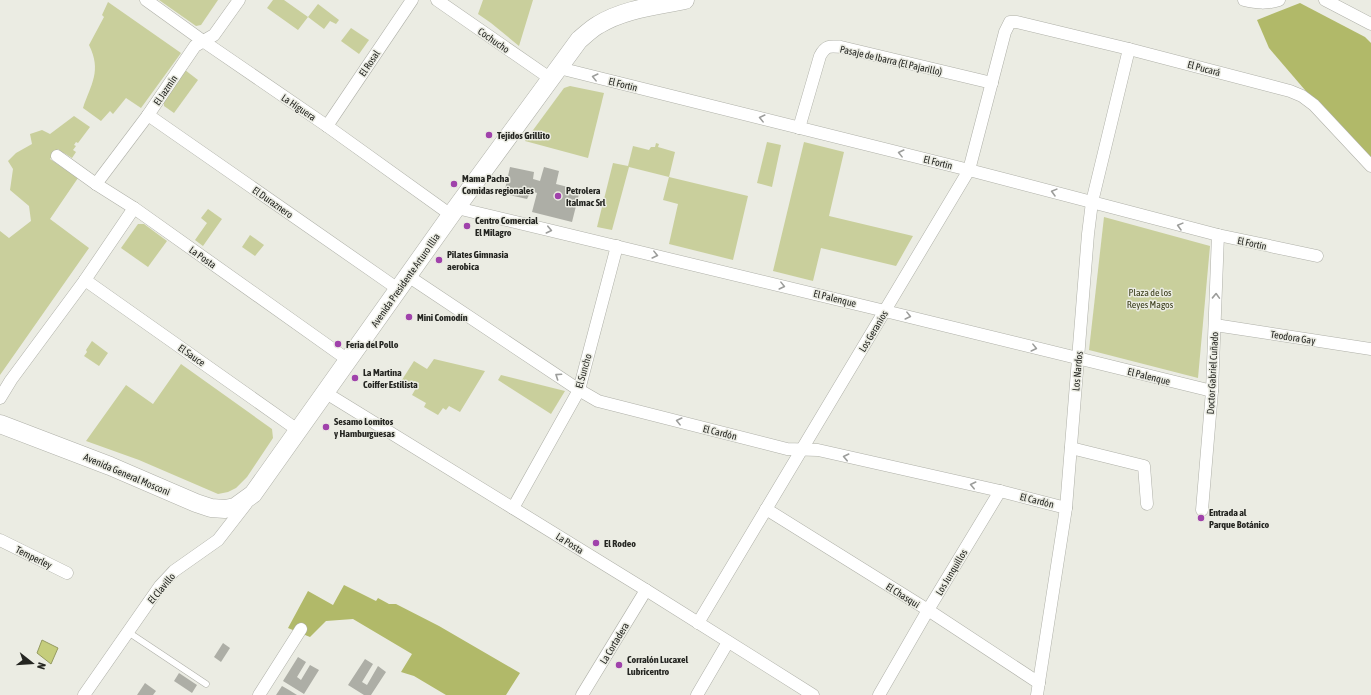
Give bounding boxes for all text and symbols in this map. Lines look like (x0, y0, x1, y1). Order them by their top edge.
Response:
street label: Cochucho (476, 26, 512, 55)
street label: Pasaje de Ibarra (El Pajarillo) (839, 43, 943, 78)
street label: El Rosal (357, 48, 382, 78)
street label: El Pucará (1186, 59, 1222, 78)
street label: El Jazmín (151, 73, 180, 107)
one-way arrow (591, 73, 598, 82)
street label: El Fortin (607, 76, 639, 93)
street label: La Higuera (279, 92, 318, 123)
one-way arrow (758, 115, 765, 123)
marker: Tejidos Grillito (484, 130, 494, 140)
place label: Tejidos Grillito (497, 130, 550, 141)
one-way arrow (898, 149, 905, 158)
street label: El Fortin (922, 154, 954, 171)
place label: Mama Pacha Comidas regionales (462, 173, 534, 196)
marker: Mama Pacha Comidas regionales (449, 179, 459, 189)
street label: El Duraznero (250, 184, 295, 220)
place label: Petrolera Italmac Srl (566, 185, 606, 208)
one-way arrow (1051, 189, 1057, 197)
marker: Petrolera Italmac Srl (553, 191, 563, 201)
place label: Centro Comercial El Milagro (475, 215, 538, 238)
marker: Centro Comercial El Milagro (462, 221, 472, 231)
one-way arrow (1177, 222, 1183, 230)
one-way arrow (546, 225, 552, 233)
street label: Avenida Presidente Arturo Illia (369, 231, 442, 329)
street label: El Fortin (1236, 235, 1268, 252)
street label: La Posta (187, 244, 219, 271)
place label: Pilates Gimnasia aerobica (447, 249, 509, 272)
one-way arrow (652, 251, 659, 259)
marker: Pilates Gimnasia aerobica (434, 255, 444, 265)
one-way arrow (779, 281, 785, 289)
park label: Plaza de los Reyes Magos (1127, 287, 1174, 310)
street label: El Palenque (812, 288, 858, 309)
one-way arrow (1211, 293, 1220, 299)
street label: Los Geranios (857, 308, 890, 354)
marker: Mini Comodín (404, 312, 414, 322)
place label: Mini Comodín (417, 312, 468, 323)
one-way arrow (905, 312, 911, 320)
street label: Teodora Gay (1270, 329, 1316, 346)
street label: Doctor Gabriel Cuñado (1205, 331, 1220, 415)
marker: Feria del Pollo (333, 339, 343, 349)
place label: Feria del Pollo (346, 339, 399, 350)
street label: El Sauce (176, 342, 208, 369)
one-way arrow (1031, 343, 1037, 351)
street label: Los Nardos (1070, 350, 1085, 391)
street label: El Suncho (573, 352, 594, 390)
street label: El Palenque (1126, 366, 1172, 387)
place label: La Martina Coiffer Estilista (363, 367, 418, 390)
marker: La Martina Coiffer Estilista (350, 373, 360, 383)
one-way arrow (555, 373, 562, 381)
place label: Sesamo Lomitos y Hamburguesas (334, 416, 395, 439)
one-way arrow (675, 418, 682, 426)
marker: Sesamo Lomitos y Hamburguesas (321, 422, 331, 432)
street label: El Cardón (702, 423, 738, 442)
street label: Avenida General Mosconi (82, 451, 172, 498)
one-way arrow (843, 453, 850, 461)
one-way arrow (970, 481, 977, 489)
street label: El Cardón (1019, 491, 1055, 510)
place label: Entrada al Parque Botánico (1209, 507, 1270, 530)
marker: Entrada al Parque Botánico (1196, 513, 1206, 523)
street label: La Posta (554, 531, 586, 556)
marker: El Rodeo (591, 538, 601, 548)
place label: El Rodeo (604, 538, 636, 549)
street label: Temperley (14, 544, 54, 571)
street label: Los Junquillos (933, 547, 970, 597)
street label: El Clavillo (145, 571, 177, 606)
street label: El Chasqui (884, 581, 922, 610)
street label: La Cortadera (598, 620, 631, 666)
north arrow (12, 643, 52, 683)
place label: Corralón Lucaxel Lubricentro (627, 654, 689, 677)
marker: Corralón Lucaxel Lubricentro (614, 660, 624, 670)
text: N (35, 661, 48, 671)

